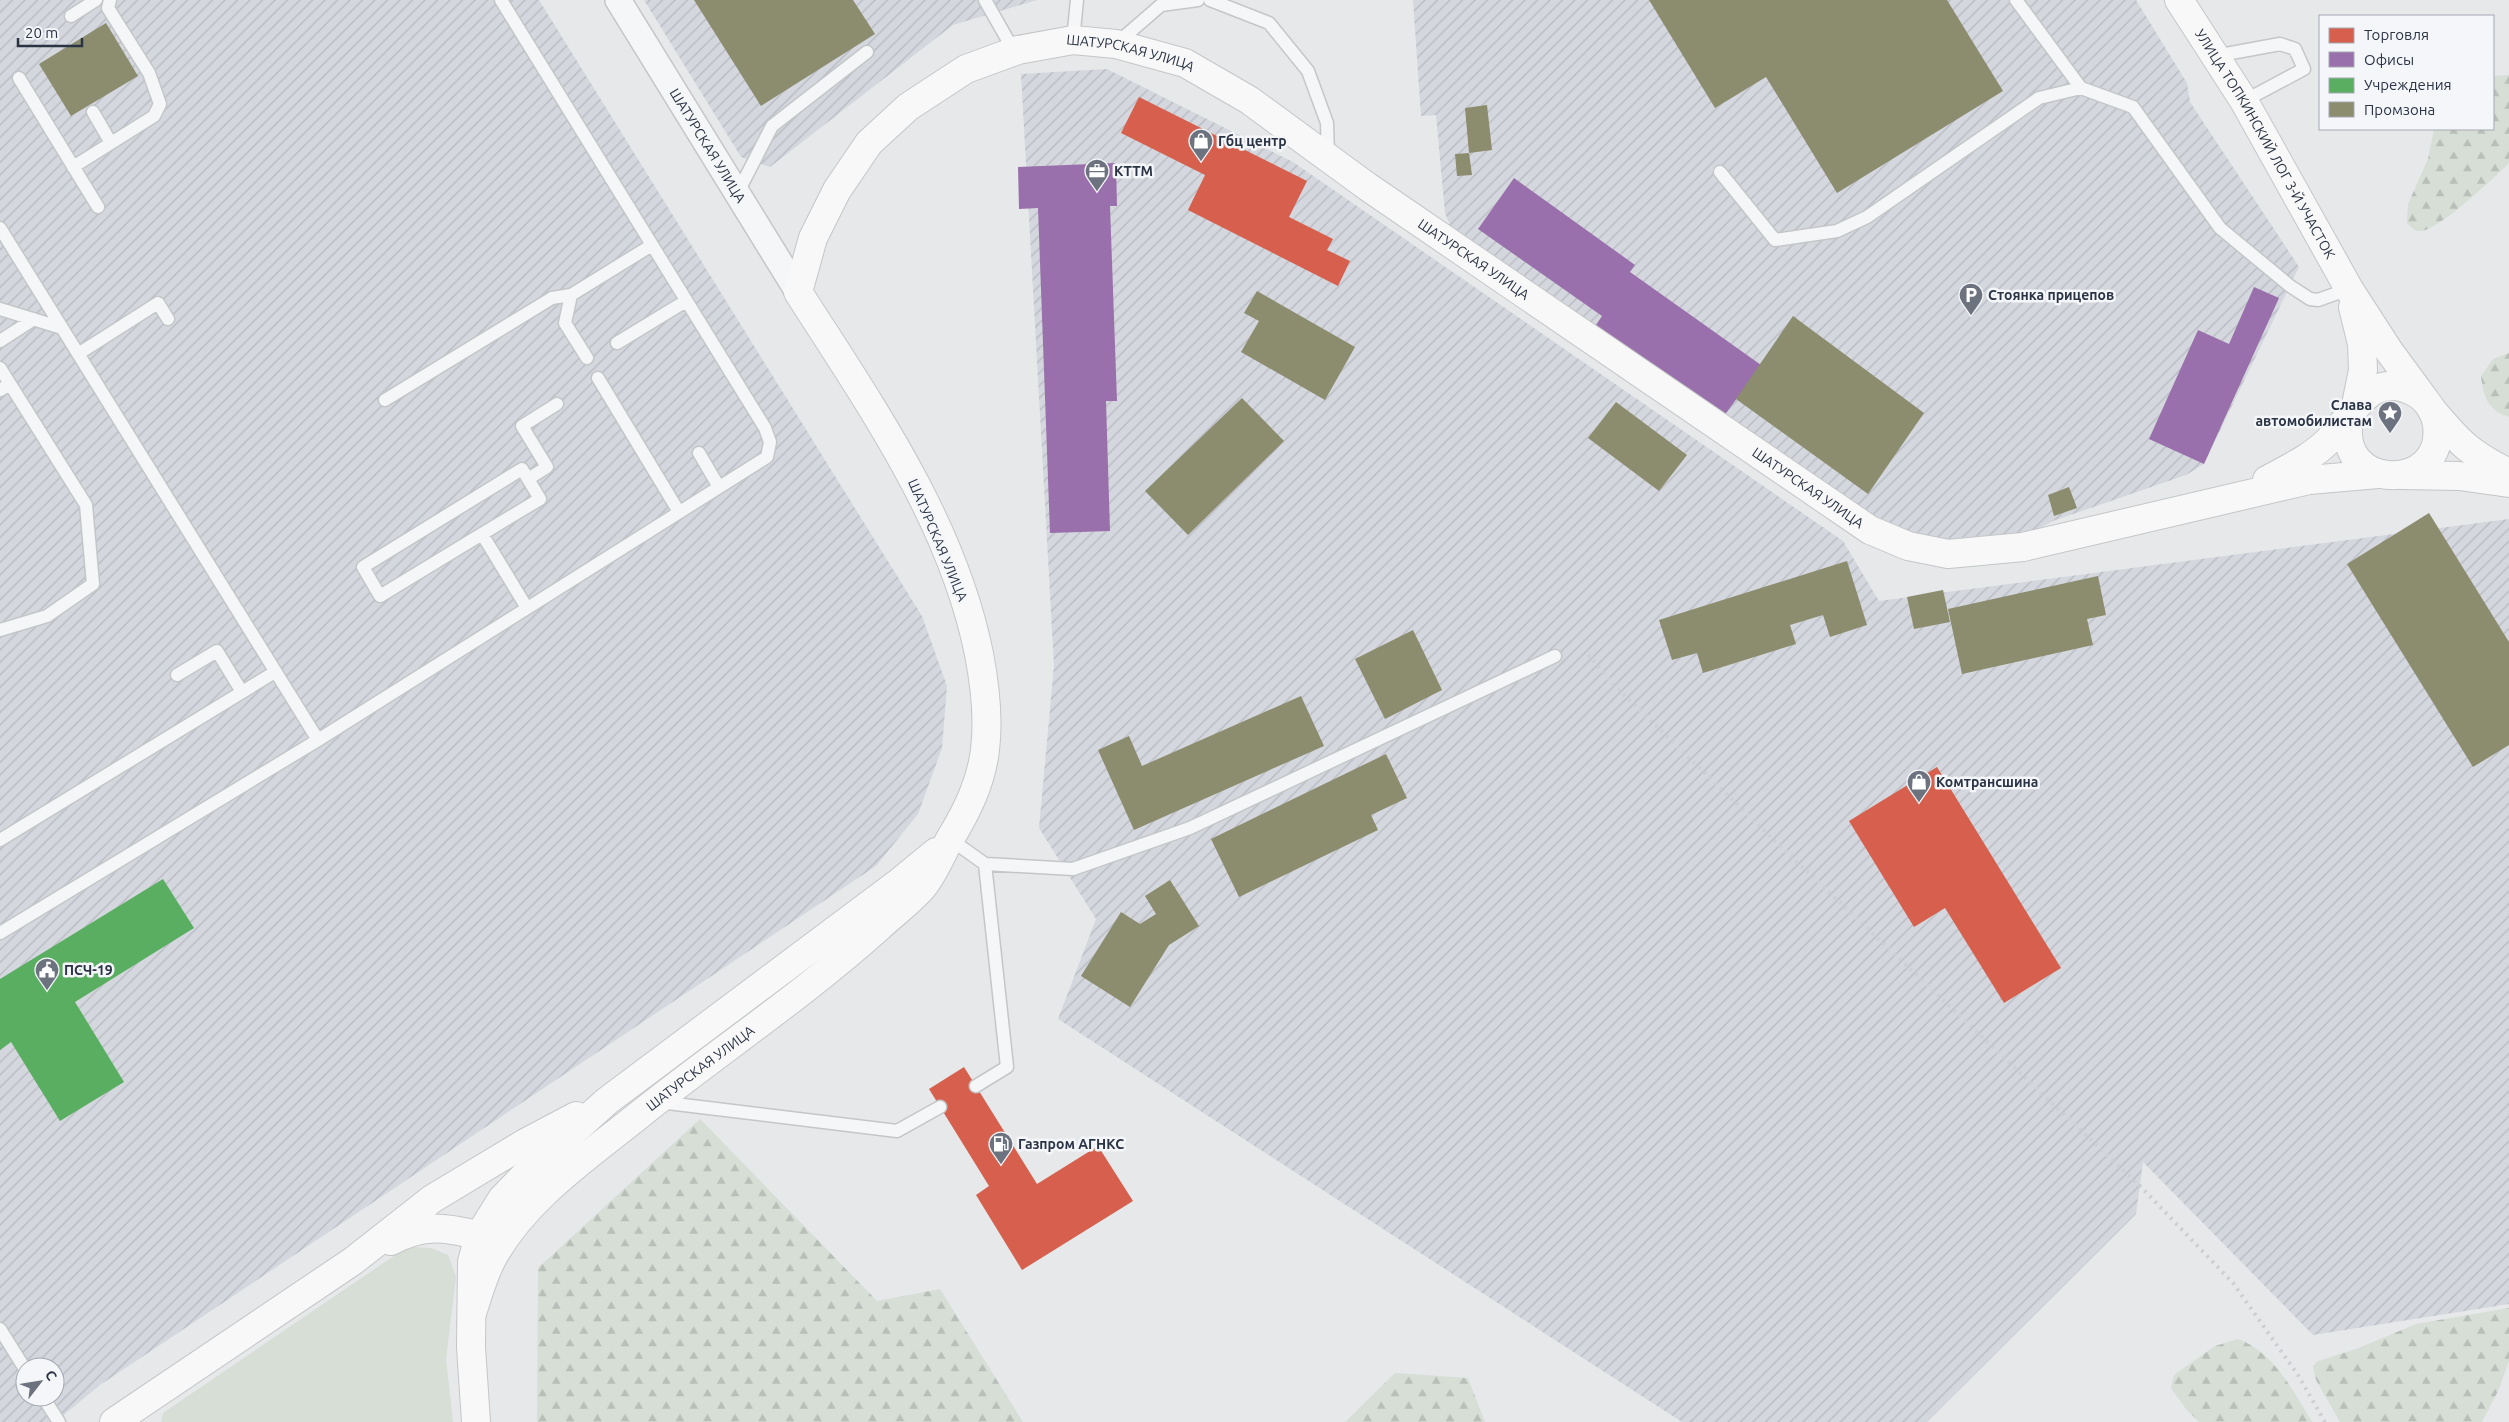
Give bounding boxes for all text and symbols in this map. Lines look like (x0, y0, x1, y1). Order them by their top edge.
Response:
scale bar (18, 15, 81, 47)
legend (2319, 15, 2494, 130)
text: 20 m (25, 24, 58, 41)
street label: УЛИЦА ТОПКИНСКИЙ ЛОГ 3-Й УЧАСТОК (2192, 26, 2339, 262)
text: Торговля (2364, 26, 2429, 43)
street label: ШАТУРСКАЯ УЛИЦА (1066, 31, 1198, 75)
text: Офисы (2364, 51, 2414, 68)
text: Учреждения (2364, 76, 2452, 93)
street label: ШАТУРСКАЯ УЛИЦА (666, 85, 749, 206)
text: Промзона (2364, 101, 2435, 118)
shop icon: Гбц центр (1188, 128, 1214, 162)
place label: Гбц центр (1218, 133, 1287, 149)
office icon: КТТМ (1084, 158, 1110, 192)
place label: КТТМ (1114, 163, 1153, 179)
street label: ШАТУРСКАЯ УЛИЦА (1415, 216, 1532, 303)
parking icon: Стоянка прицепов (1958, 282, 1984, 316)
place label: Стоянка прицепов (1988, 287, 2114, 303)
place label: Слава автомобилистам (2255, 397, 2372, 429)
place icon: Слава автомобилистам (2377, 400, 2403, 434)
street label: ШАТУРСКАЯ УЛИЦА (1749, 444, 1867, 531)
street label: ШАТУРСКАЯ УЛИЦА (905, 476, 971, 604)
shop icon: Комтрансшина (1906, 769, 1932, 803)
place label: Комтрансшина (1936, 774, 2038, 790)
public building icon: ПСЧ-19 (34, 957, 60, 991)
place label: ПСЧ-19 (64, 962, 113, 978)
street label: ШАТУРСКАЯ УЛИЦА (643, 1022, 757, 1114)
fuel station icon: Газпром АГНКС (988, 1131, 1014, 1165)
place label: Газпром АГНКС (1018, 1136, 1124, 1152)
north arrow (15, 1357, 65, 1407)
text: С (42, 1367, 60, 1383)

